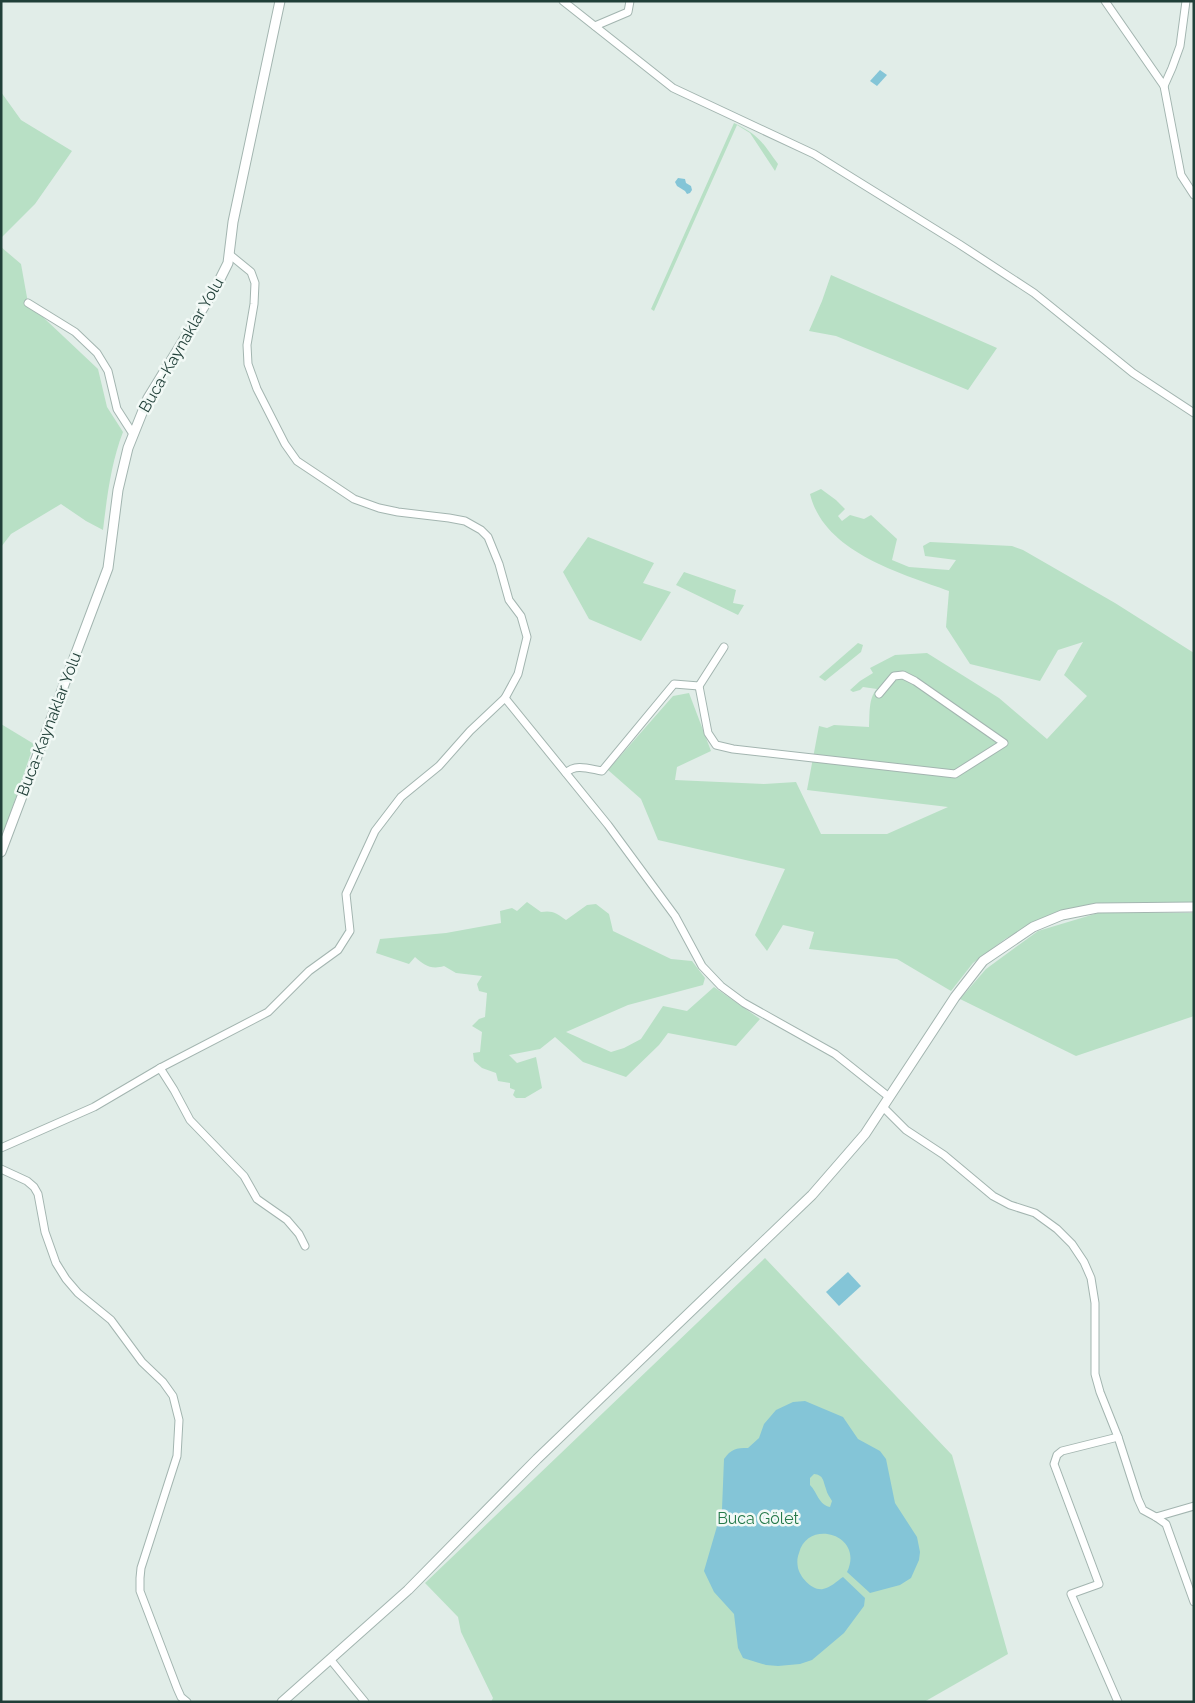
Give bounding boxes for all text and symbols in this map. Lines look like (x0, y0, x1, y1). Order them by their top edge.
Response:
street label: Buca-Kaynaklar Yolu (135, 274, 227, 416)
street label: Buca-Kaynaklar Yolu (13, 649, 85, 799)
park label: Buca Gölet (717, 1509, 800, 1528)

